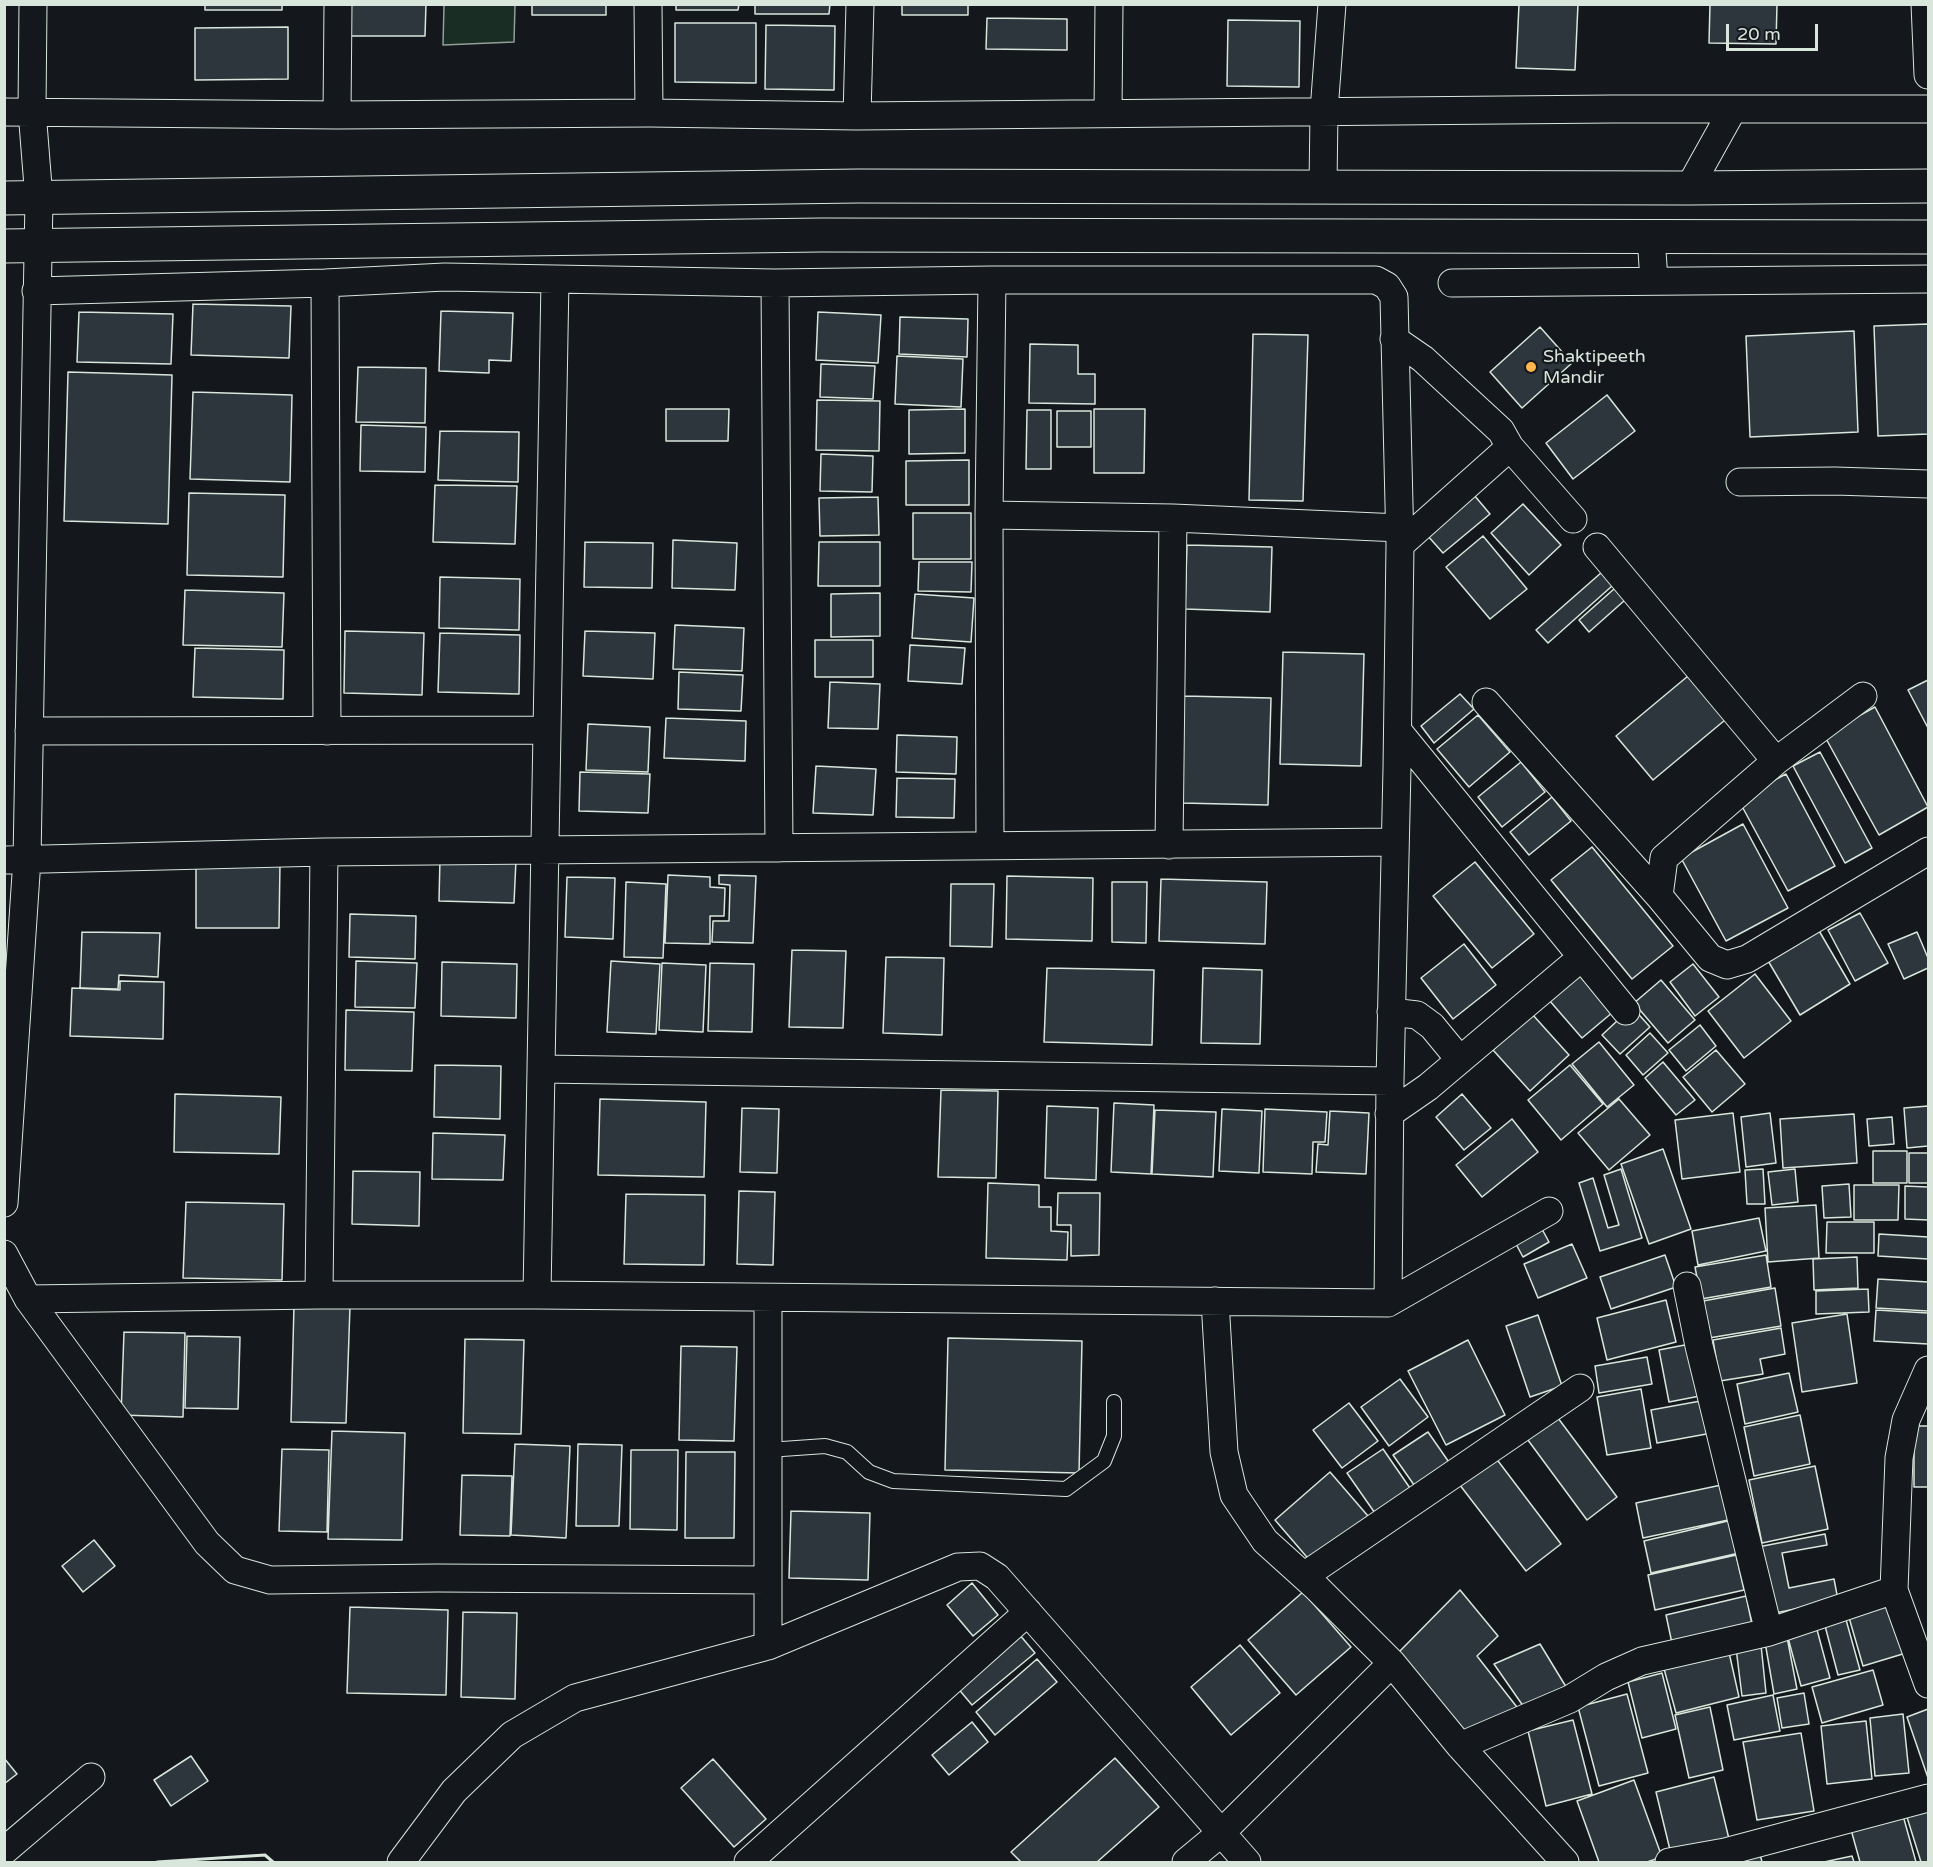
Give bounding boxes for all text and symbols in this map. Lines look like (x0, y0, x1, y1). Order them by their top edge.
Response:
scale bar (1729, 12, 1820, 50)
text: 20 m (1737, 23, 1781, 45)
place label: Shaktipeeth Mandir (1543, 346, 1646, 388)
marker: Shaktipeeth Mandir (1524, 360, 1538, 374)

